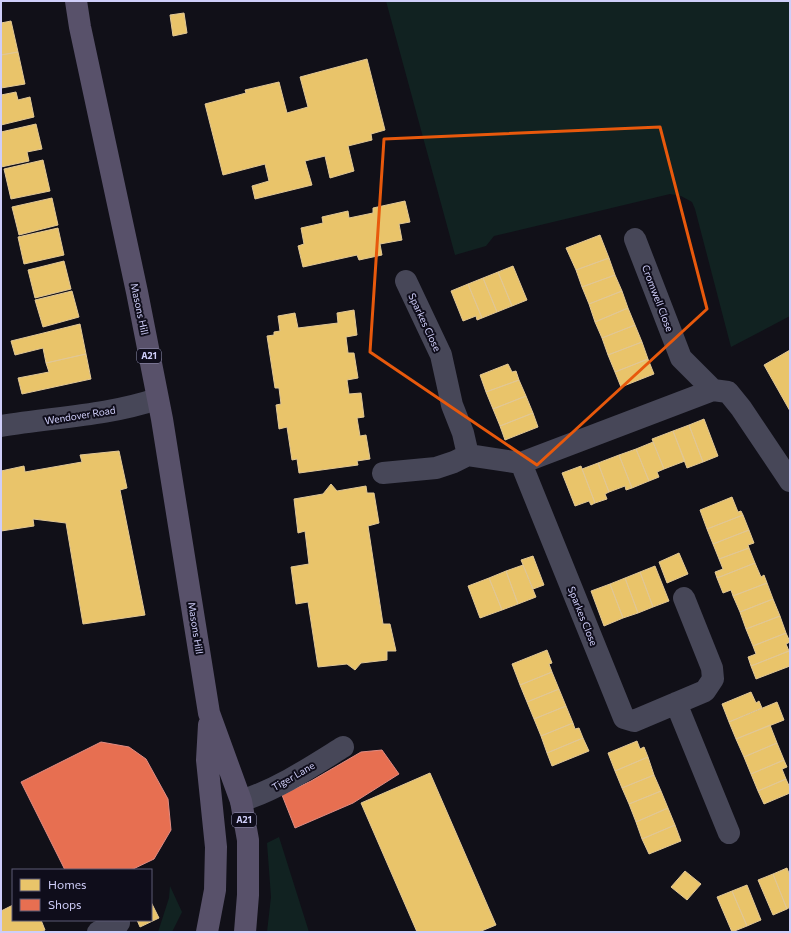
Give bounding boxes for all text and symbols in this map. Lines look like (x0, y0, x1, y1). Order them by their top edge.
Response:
street label: Cromwell Close (640, 263, 676, 333)
street label: Masons Hill (129, 282, 151, 336)
street label: Sparkes Close (406, 291, 444, 353)
road number: A21 (137, 349, 161, 363)
street label: Wendover Road (44, 403, 117, 427)
street label: Sparkes Close (566, 585, 600, 647)
street label: Masons Hill (186, 601, 206, 655)
street label: Tiger Lane (269, 759, 317, 793)
road number: A21 (232, 813, 256, 827)
legend (12, 869, 152, 921)
text: Homes (48, 877, 86, 891)
text: Shops (48, 897, 82, 911)

